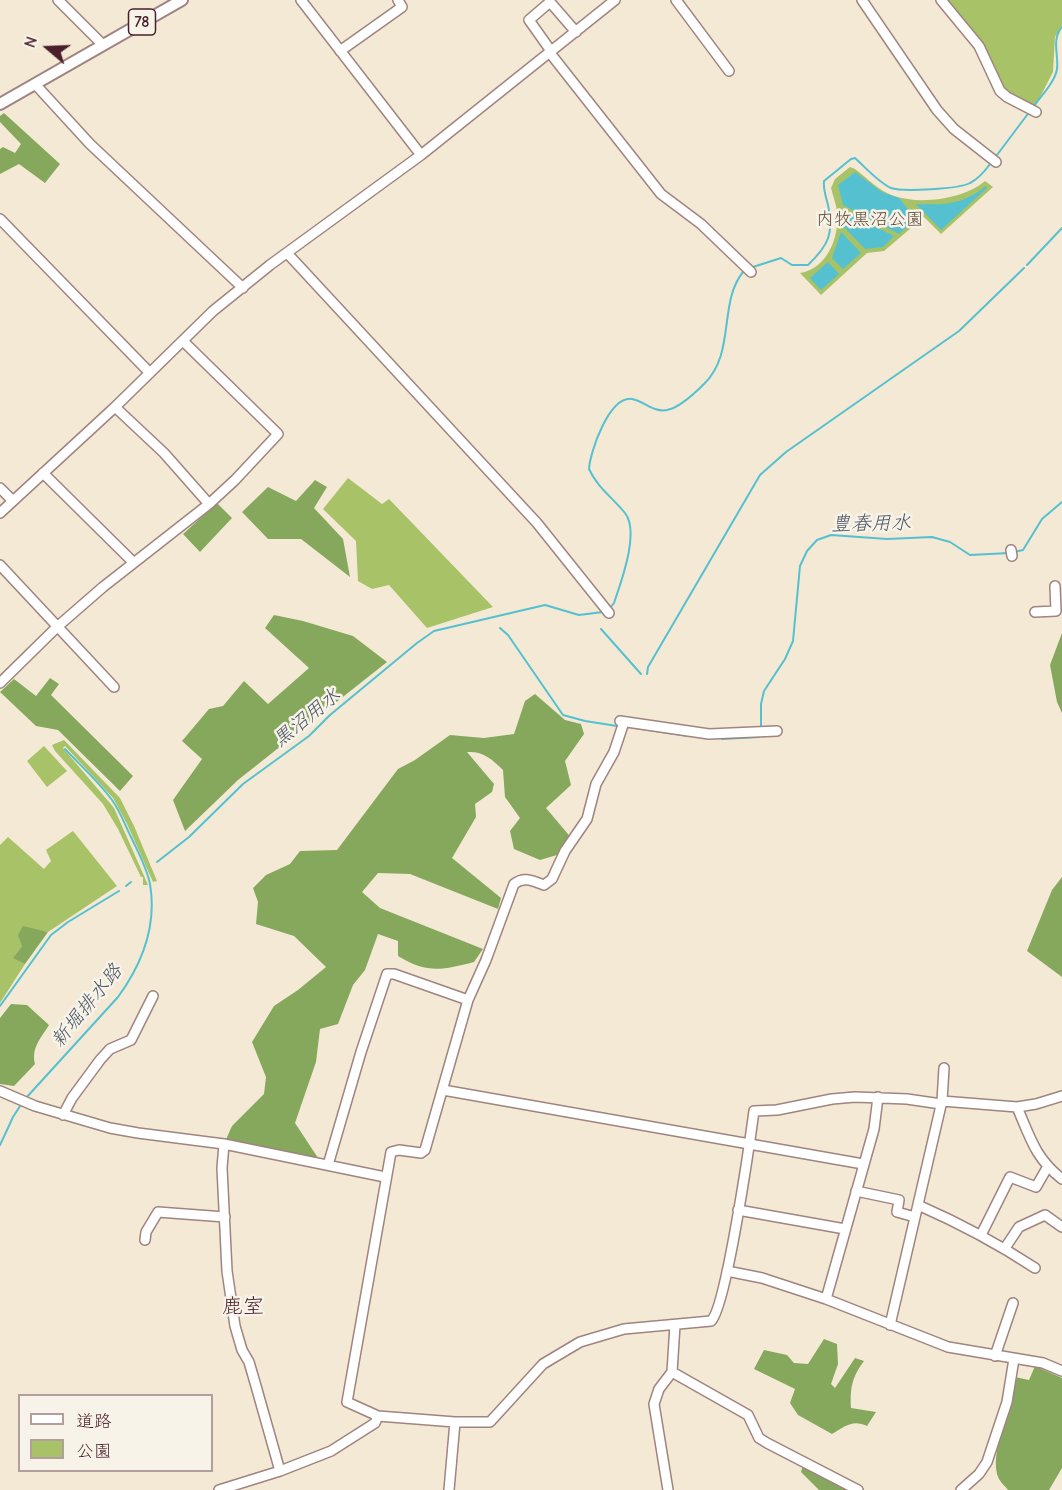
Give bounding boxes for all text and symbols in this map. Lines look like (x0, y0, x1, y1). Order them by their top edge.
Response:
road number: 78 (128, 9, 156, 35)
north arrow (18, 18, 78, 78)
text: N (21, 34, 41, 50)
park label: 内牧黒沼公園 (816, 209, 924, 231)
water label: 豊春用水 (831, 511, 911, 537)
water label: 黒沼用水 (268, 684, 346, 752)
water label: 新堀排水路 (46, 960, 128, 1052)
district label: 鹿室 (222, 1294, 264, 1320)
legend (18, 1394, 213, 1472)
text: 道路 (76, 1411, 112, 1432)
text: 公園 (76, 1441, 112, 1462)

